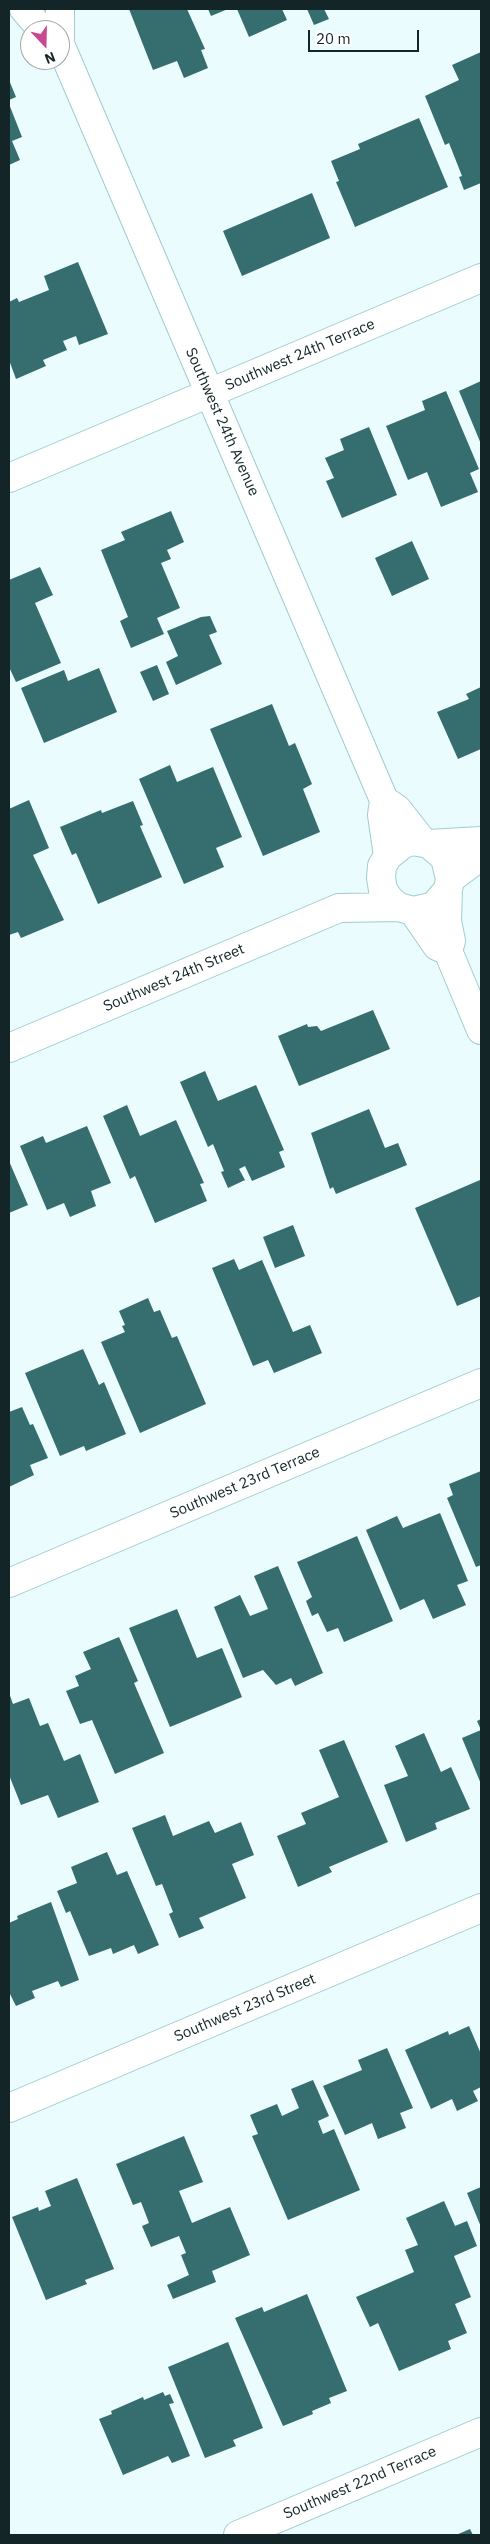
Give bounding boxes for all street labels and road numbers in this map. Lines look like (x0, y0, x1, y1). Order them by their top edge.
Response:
street label: Southwest 24th Terrace (222, 315, 378, 395)
street label: Southwest 24th Avenue (181, 345, 263, 499)
street label: Southwest 24th Street (101, 940, 247, 1016)
street label: Southwest 23rd Terrace (167, 1443, 323, 1523)
street label: Southwest 23rd Street (172, 1970, 318, 2046)
street label: Southwest 22nd Terrace (281, 2443, 439, 2523)

